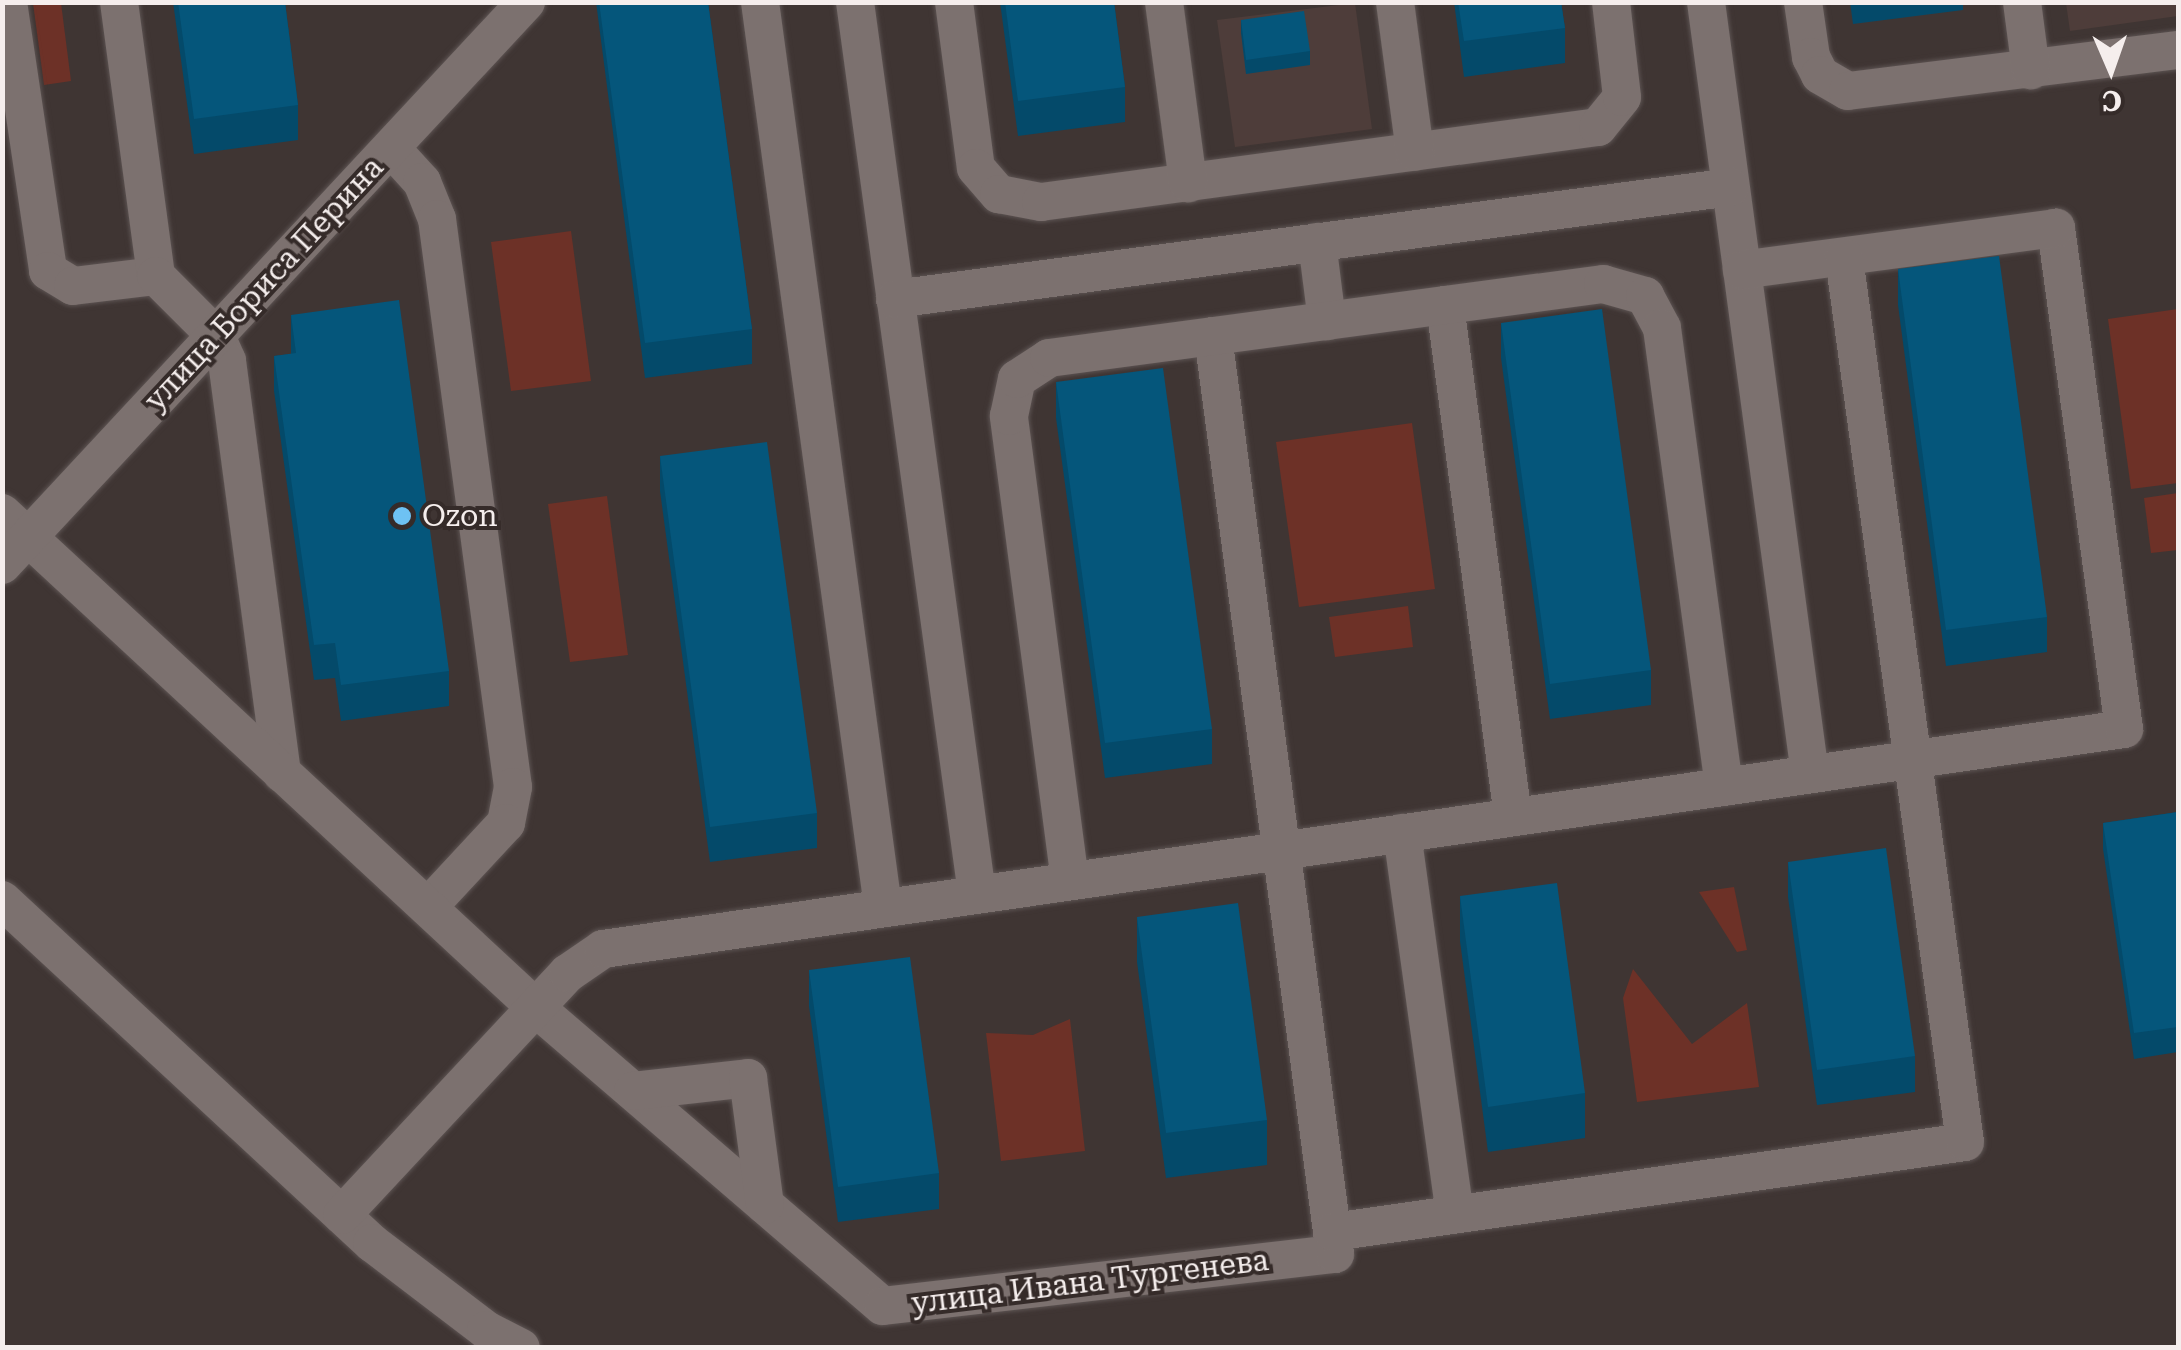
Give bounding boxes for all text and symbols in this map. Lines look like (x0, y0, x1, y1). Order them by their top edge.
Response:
north arrow (2061, 20, 2161, 120)
text: С (2102, 84, 2122, 117)
street label: улица Бориса Перина (137, 150, 391, 418)
place label: Ozon (422, 498, 498, 534)
marker: Ozon (391, 505, 413, 527)
street label: улица Ивана Тургенева (909, 1242, 1271, 1322)

